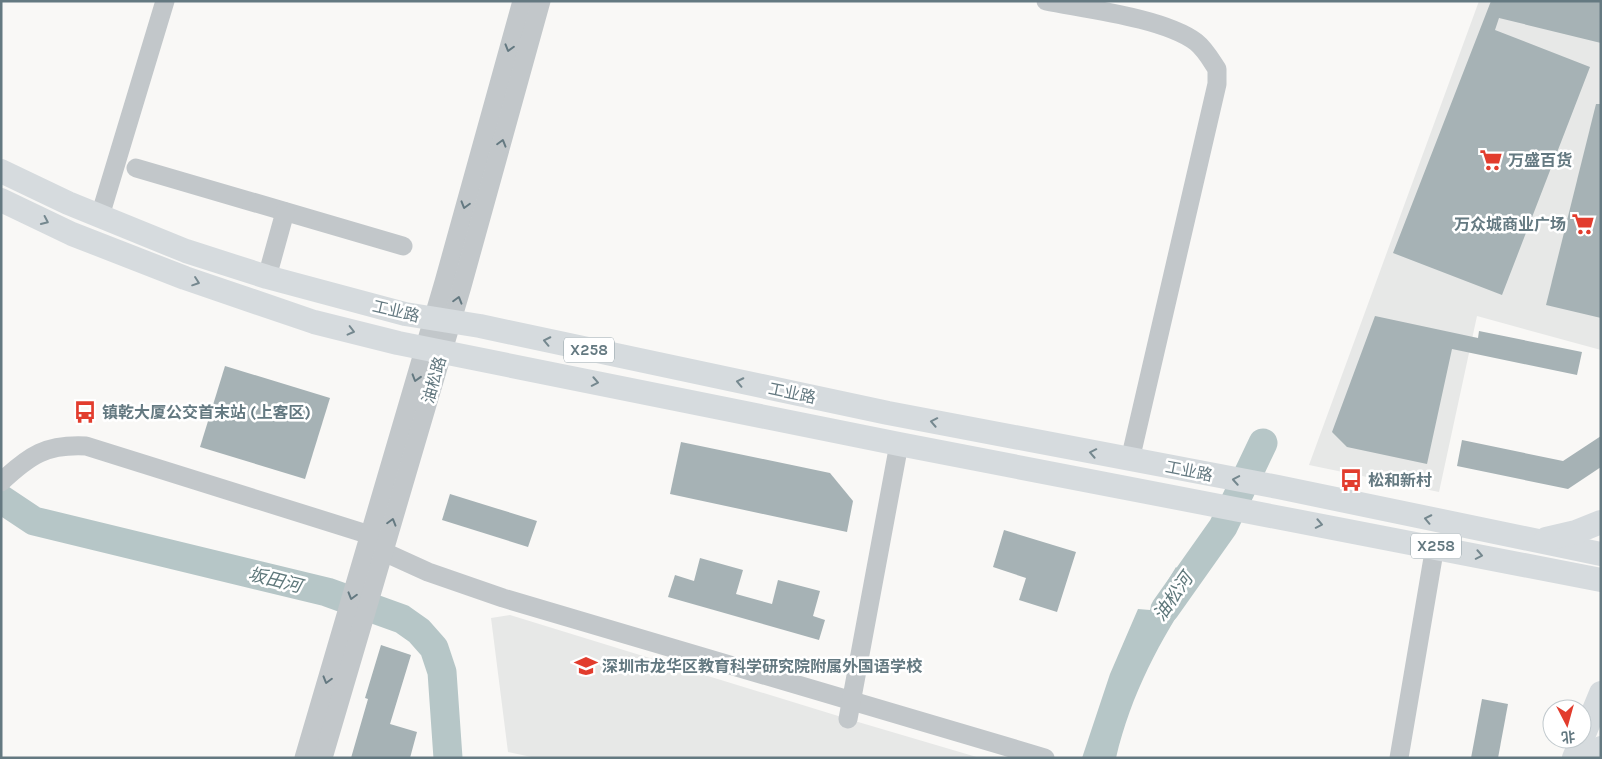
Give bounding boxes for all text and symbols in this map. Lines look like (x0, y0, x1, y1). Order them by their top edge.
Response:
one-way arrow (504, 44, 515, 53)
one-way arrow (496, 139, 507, 147)
supermarket icon: 万盛百货 (1478, 147, 1504, 173)
place label: 万盛百货 (1508, 151, 1572, 170)
one-way arrow (461, 200, 471, 208)
supermarket icon: 万众城商业广场 (1570, 211, 1596, 237)
one-way arrow (40, 215, 49, 226)
place label: 万众城商业广场 (1454, 215, 1566, 234)
one-way arrow (191, 276, 200, 286)
street label: 工业路 (370, 296, 422, 326)
one-way arrow (453, 296, 463, 304)
one-way arrow (346, 325, 355, 336)
one-way arrow (543, 336, 552, 347)
road number: X258 (564, 338, 614, 362)
street label: 油松路 (418, 354, 450, 406)
one-way arrow (411, 373, 421, 381)
one-way arrow (591, 377, 600, 387)
one-way arrow (736, 377, 745, 387)
street label: 工业路 (767, 379, 817, 407)
bus stop icon: 镇乾大厦公交首末站 (上客区) (72, 399, 98, 425)
place label: 镇乾大厦公交首末站 (上客区) (102, 403, 311, 422)
one-way arrow (929, 417, 938, 427)
one-way arrow (1089, 448, 1098, 458)
street label: 工业路 (1164, 457, 1214, 485)
bus stop icon: 松和新村 (1338, 467, 1364, 493)
place label: 松和新村 (1368, 471, 1432, 490)
one-way arrow (1231, 475, 1240, 485)
one-way arrow (1424, 514, 1433, 525)
one-way arrow (1315, 518, 1324, 529)
one-way arrow (387, 519, 397, 527)
road number: X258 (1411, 534, 1461, 558)
one-way arrow (1475, 549, 1483, 560)
water label: 坂田河 (246, 563, 307, 598)
water label: 油松河 (1149, 566, 1199, 625)
one-way arrow (347, 592, 357, 600)
school or university icon: 深圳市龙华区教育科学研究院附属外国语学校 (573, 653, 599, 679)
place label: 深圳市龙华区教育科学研究院附属外国语学校 (602, 657, 923, 676)
one-way arrow (323, 676, 333, 684)
north arrow (1542, 699, 1592, 749)
text: 北 (1560, 727, 1576, 746)

